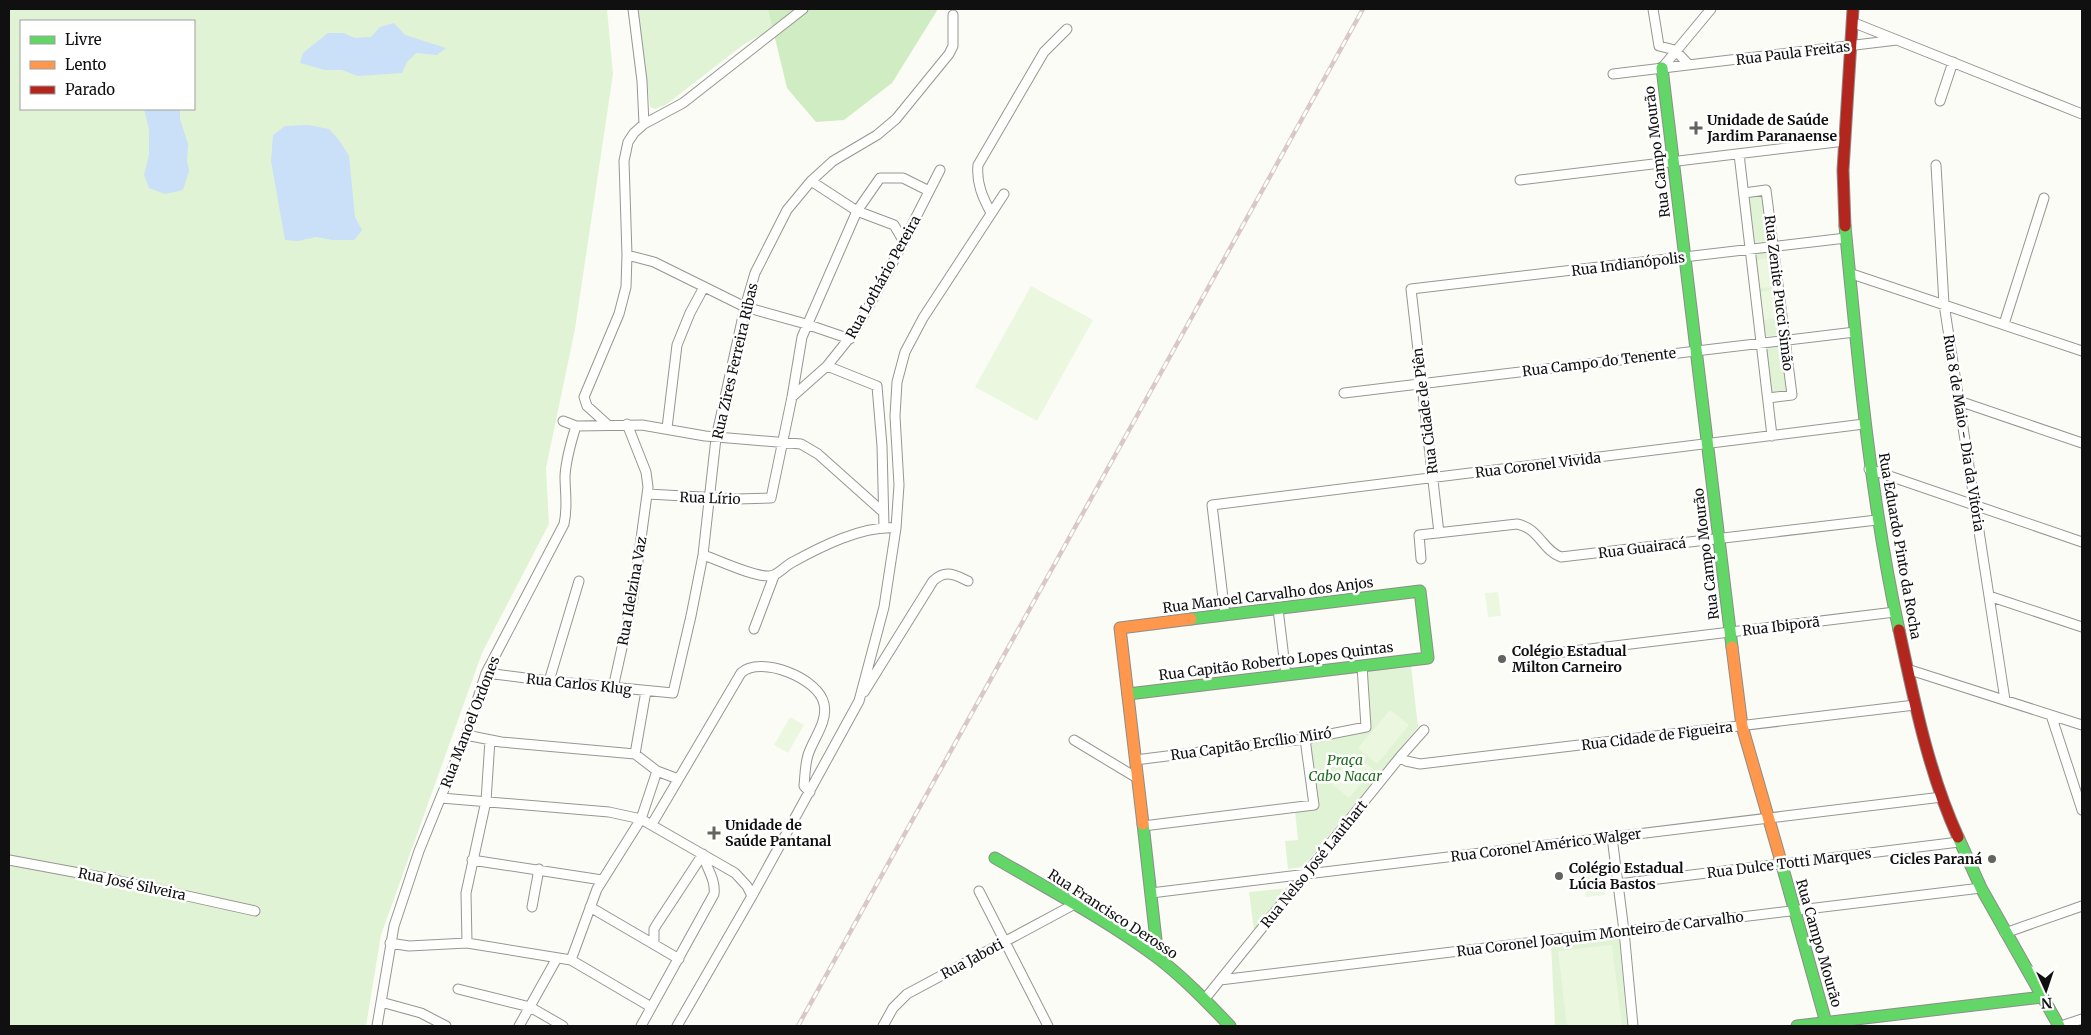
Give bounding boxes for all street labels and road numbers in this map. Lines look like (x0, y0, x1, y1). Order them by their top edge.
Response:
street label: Rua Paula Freitas (1735, 37, 1851, 69)
street label: Rua Campo Mourão (1640, 85, 1674, 219)
street label: Rua Lothário Pereira (842, 212, 925, 342)
street label: Rua Zenite Pucci Simão (1761, 214, 1797, 372)
street label: Rua Indianópolis (1570, 248, 1686, 280)
street label: Rua Zires Ferreira Ribas (708, 281, 762, 441)
street label: Rua 8 de Maio - Dia da Vitória (1940, 333, 1989, 533)
street label: Rua Campo do Tenente (1521, 344, 1677, 380)
street label: Rua Cidade de Piên (1408, 347, 1442, 475)
street label: Rua Coronel Vivida (1474, 448, 1602, 482)
street label: Rua Eduardo Pinto da Rocha (1875, 451, 1925, 641)
street label: Rua Campo Mourão (1689, 487, 1723, 621)
street label: Rua Lírio (679, 488, 741, 508)
street label: Rua Guairacá (1597, 534, 1687, 562)
street label: Rua Idelzina Vaz (614, 535, 650, 647)
street label: Rua Manoel Carvalho dos Anjos (1162, 573, 1375, 617)
street label: Rua Ibiporã (1741, 612, 1821, 640)
street label: Rua Capitão Roberto Lopes Quintas (1158, 638, 1395, 684)
street label: Rua Manoel Ordones (437, 654, 503, 790)
street label: Rua Carlos Klug (525, 670, 633, 699)
street label: Rua Cidade de Figueira (1580, 718, 1734, 754)
street label: Rua Capitão Ercílio Miró (1169, 724, 1333, 764)
street label: Rua Nelso José Lauthart (1257, 796, 1371, 932)
street label: Rua Coronel Américo Walger (1450, 824, 1642, 866)
street label: Rua Dulce Totti Marques (1706, 844, 1872, 882)
street label: Rua José Silveira (76, 864, 188, 904)
street label: Rua Francisco Derosso (1045, 865, 1181, 963)
street label: Rua Campo Mourão (1792, 877, 1846, 1009)
street label: Rua Coronel Joaquim Monteiro de Carvalho (1455, 907, 1745, 961)
street label: Rua Jaboti (938, 935, 1007, 983)

